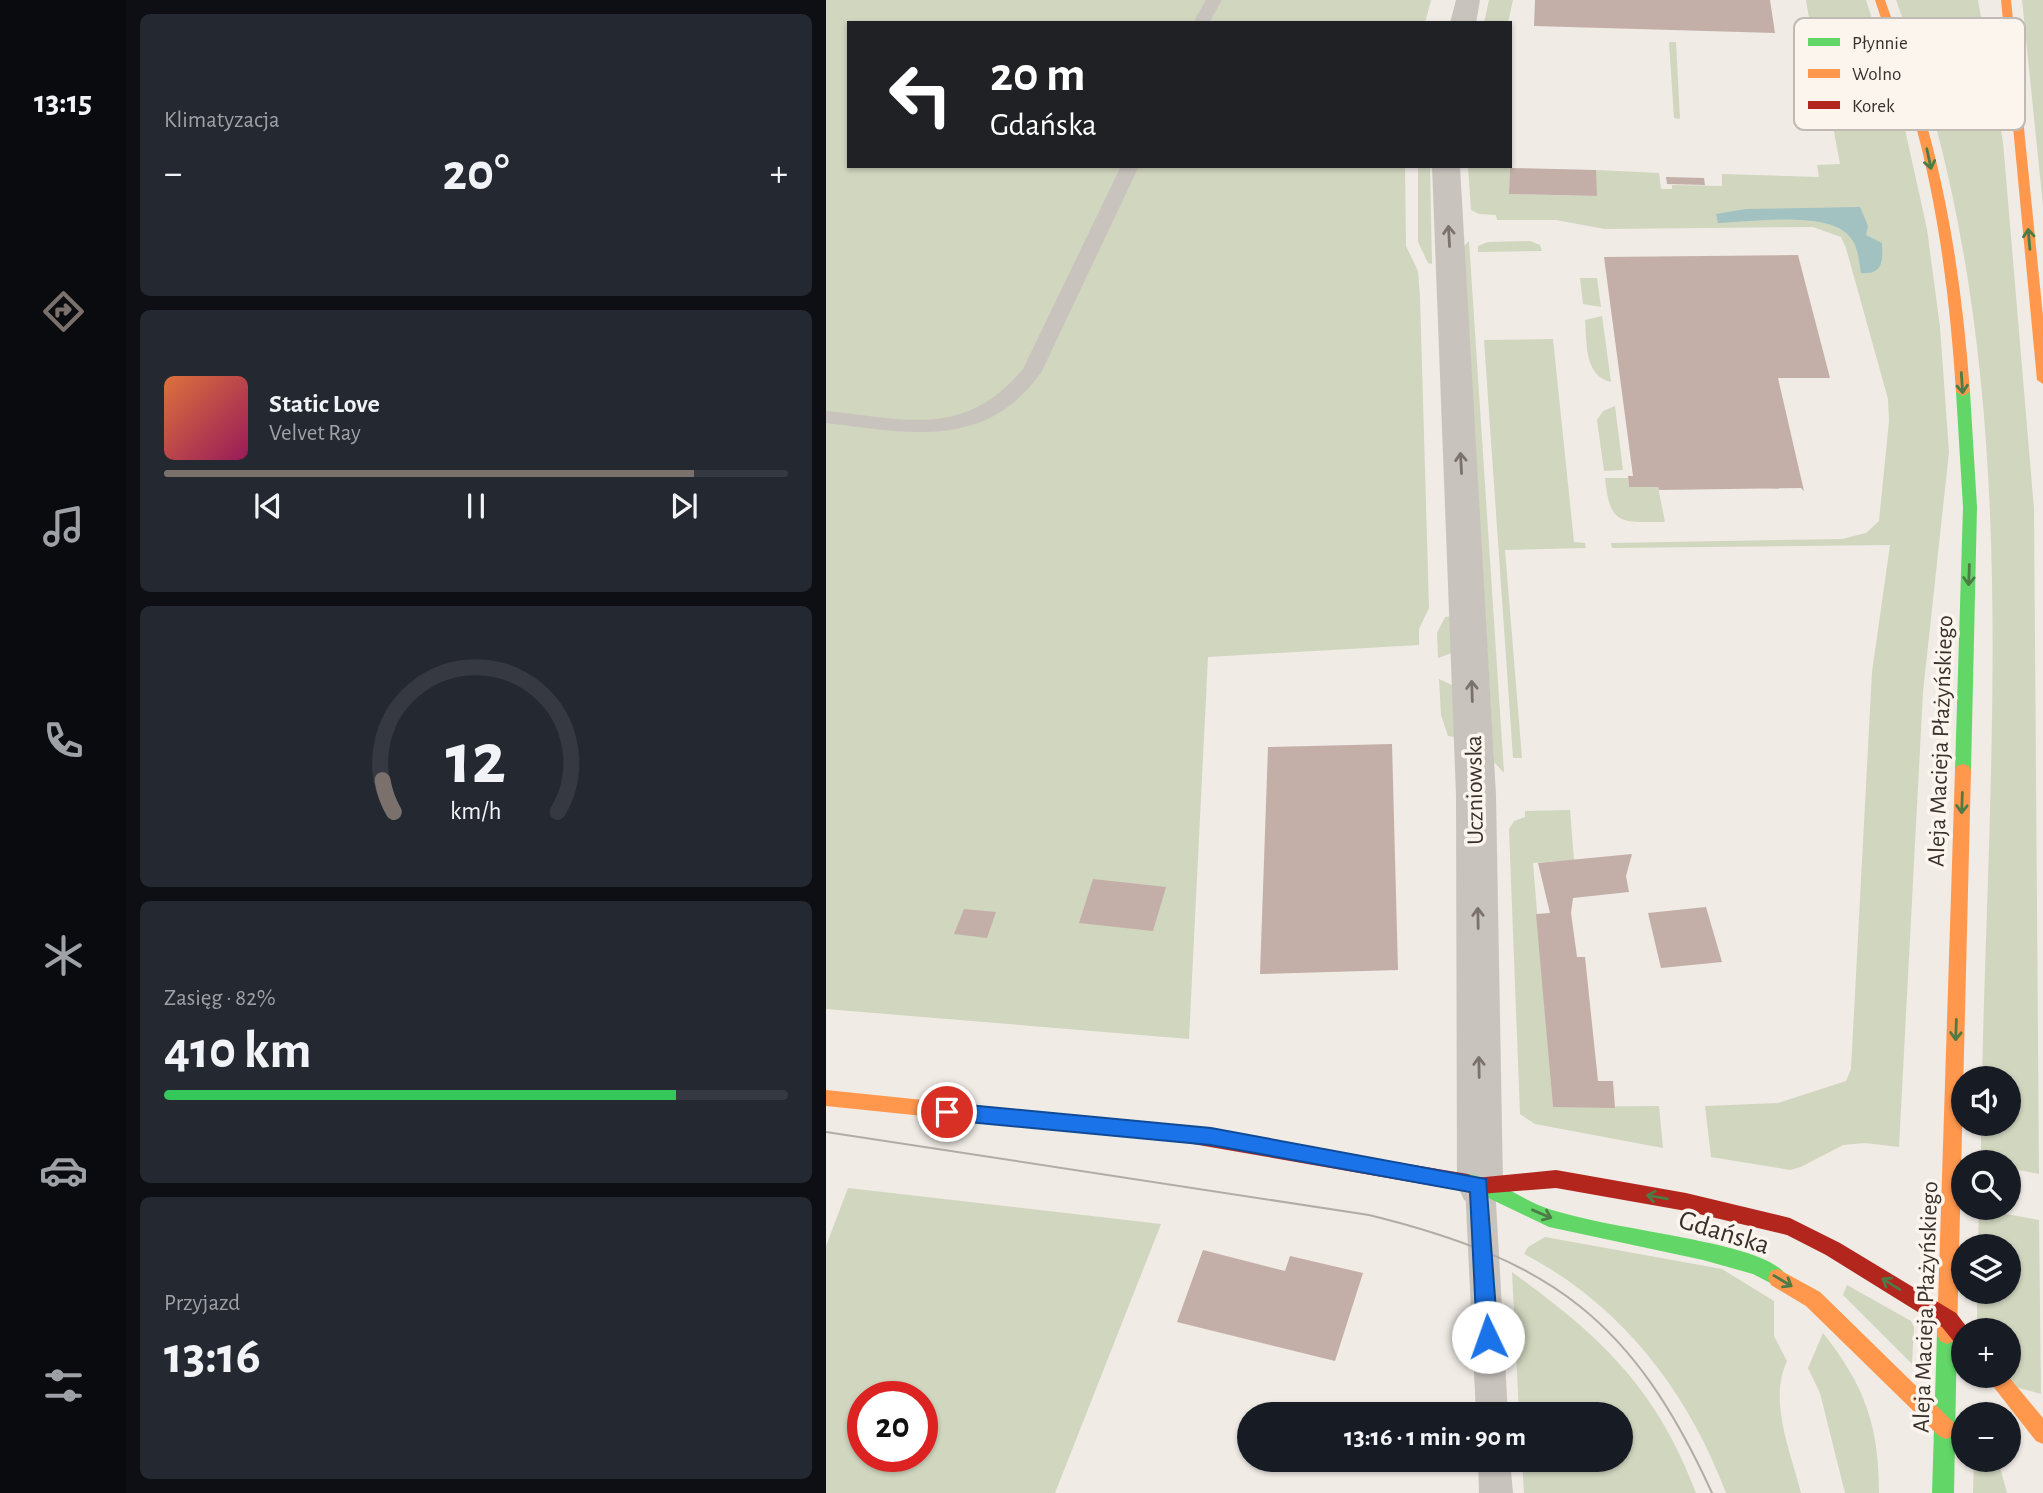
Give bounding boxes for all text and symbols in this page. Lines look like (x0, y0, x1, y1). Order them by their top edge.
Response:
legend (1794, 18, 2025, 130)
text: Płynnie (1852, 34, 1908, 53)
icon: left (875, 49, 966, 140)
text: 20 m (990, 51, 1086, 100)
text: Wolno (1852, 65, 1901, 84)
text: 13:15 (34, 86, 92, 118)
text: Korek (1852, 97, 1895, 116)
text: Klimatyzacja (164, 109, 280, 132)
text: Gdańska (990, 109, 1097, 141)
text: 20° (443, 147, 509, 199)
one-way arrow (1922, 147, 1936, 170)
text: − (164, 155, 182, 193)
text: + (770, 155, 788, 193)
one-way arrow (1442, 225, 1455, 248)
one-way arrow (2023, 228, 2036, 251)
icon: directions (39, 287, 88, 336)
one-way arrow (1956, 372, 1969, 395)
text: Static Love (269, 391, 380, 417)
text: Velvet Ray (269, 422, 361, 445)
one-way arrow (1454, 452, 1467, 475)
icon: previous (249, 487, 287, 525)
icon: pause (457, 487, 495, 525)
icon: next (665, 487, 703, 525)
icon: music (39, 502, 88, 551)
one-way arrow (1962, 564, 1975, 587)
street label: Aleja Macieja Płażyńskiego (1925, 615, 1957, 867)
one-way arrow (1466, 679, 1479, 702)
icon: phone (39, 716, 88, 765)
text: 12 (446, 725, 506, 798)
street label: Uczniowska (1462, 735, 1488, 845)
one-way arrow (1956, 791, 1969, 814)
text: km/h (450, 799, 502, 824)
one-way arrow (1471, 907, 1485, 930)
icon: climate (39, 931, 88, 980)
text: Zasięg · 82% (164, 987, 276, 1010)
one-way arrow (1950, 1019, 1963, 1042)
text: 410 km (164, 1025, 312, 1077)
one-way arrow (1472, 1056, 1486, 1079)
map controls (1951, 1066, 2021, 1472)
button: sound (1951, 1066, 2021, 1136)
pin (917, 1082, 977, 1142)
icon: arrive (928, 1093, 966, 1131)
icon: car (39, 1146, 88, 1195)
button: search (1951, 1150, 2021, 1220)
street label: Aleja Macieja Płażyńskiego (1910, 1181, 1942, 1433)
one-way arrow (1646, 1190, 1669, 1203)
street label: Gdańska (1675, 1206, 1773, 1260)
one-way arrow (1530, 1208, 1552, 1221)
button: layers (1951, 1234, 2021, 1304)
one-way arrow (1772, 1275, 1793, 1288)
one-way arrow (1881, 1277, 1901, 1291)
text: Przyjazd (164, 1292, 240, 1315)
position arrow (1451, 1300, 1525, 1374)
button: + (1951, 1318, 2021, 1388)
text: 13:16 (164, 1330, 261, 1382)
icon: filters (39, 1361, 88, 1410)
speed limit sign: 20 (847, 1381, 938, 1472)
button: − (1951, 1402, 2021, 1472)
text: 13:16 · 1 min · 90 m (1344, 1424, 1526, 1450)

